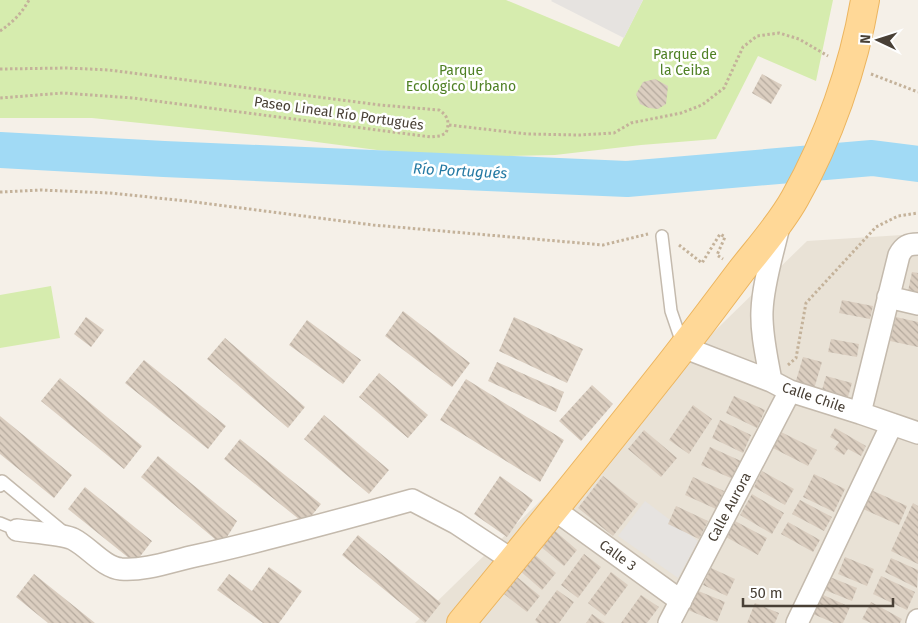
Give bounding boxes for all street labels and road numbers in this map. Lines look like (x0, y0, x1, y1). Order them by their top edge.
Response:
street label: Paseo Lineal Río Portugués (253, 93, 425, 134)
street label: Calle Chile (780, 379, 848, 416)
street label: Calle Aurora (704, 469, 755, 545)
street label: Calle 3 (596, 536, 640, 575)

